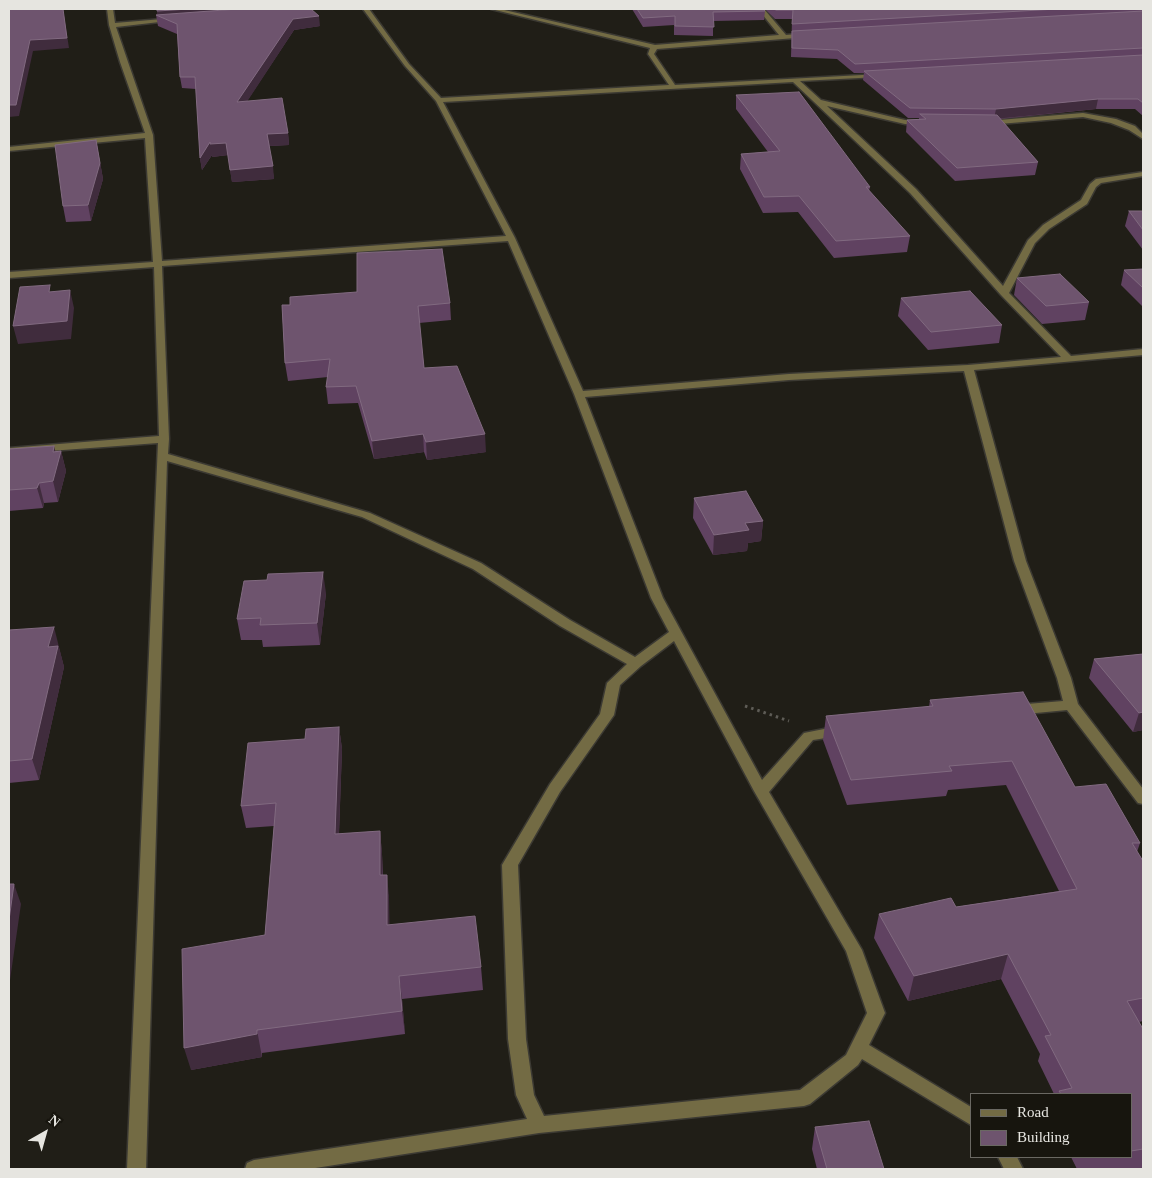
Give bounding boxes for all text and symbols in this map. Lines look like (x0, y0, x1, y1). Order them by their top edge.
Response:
legend (970, 1093, 1132, 1158)
text: Road (1017, 1104, 1049, 1120)
north arrow (20, 1108, 70, 1158)
text: N (46, 1112, 63, 1130)
text: Building (1017, 1129, 1070, 1145)

